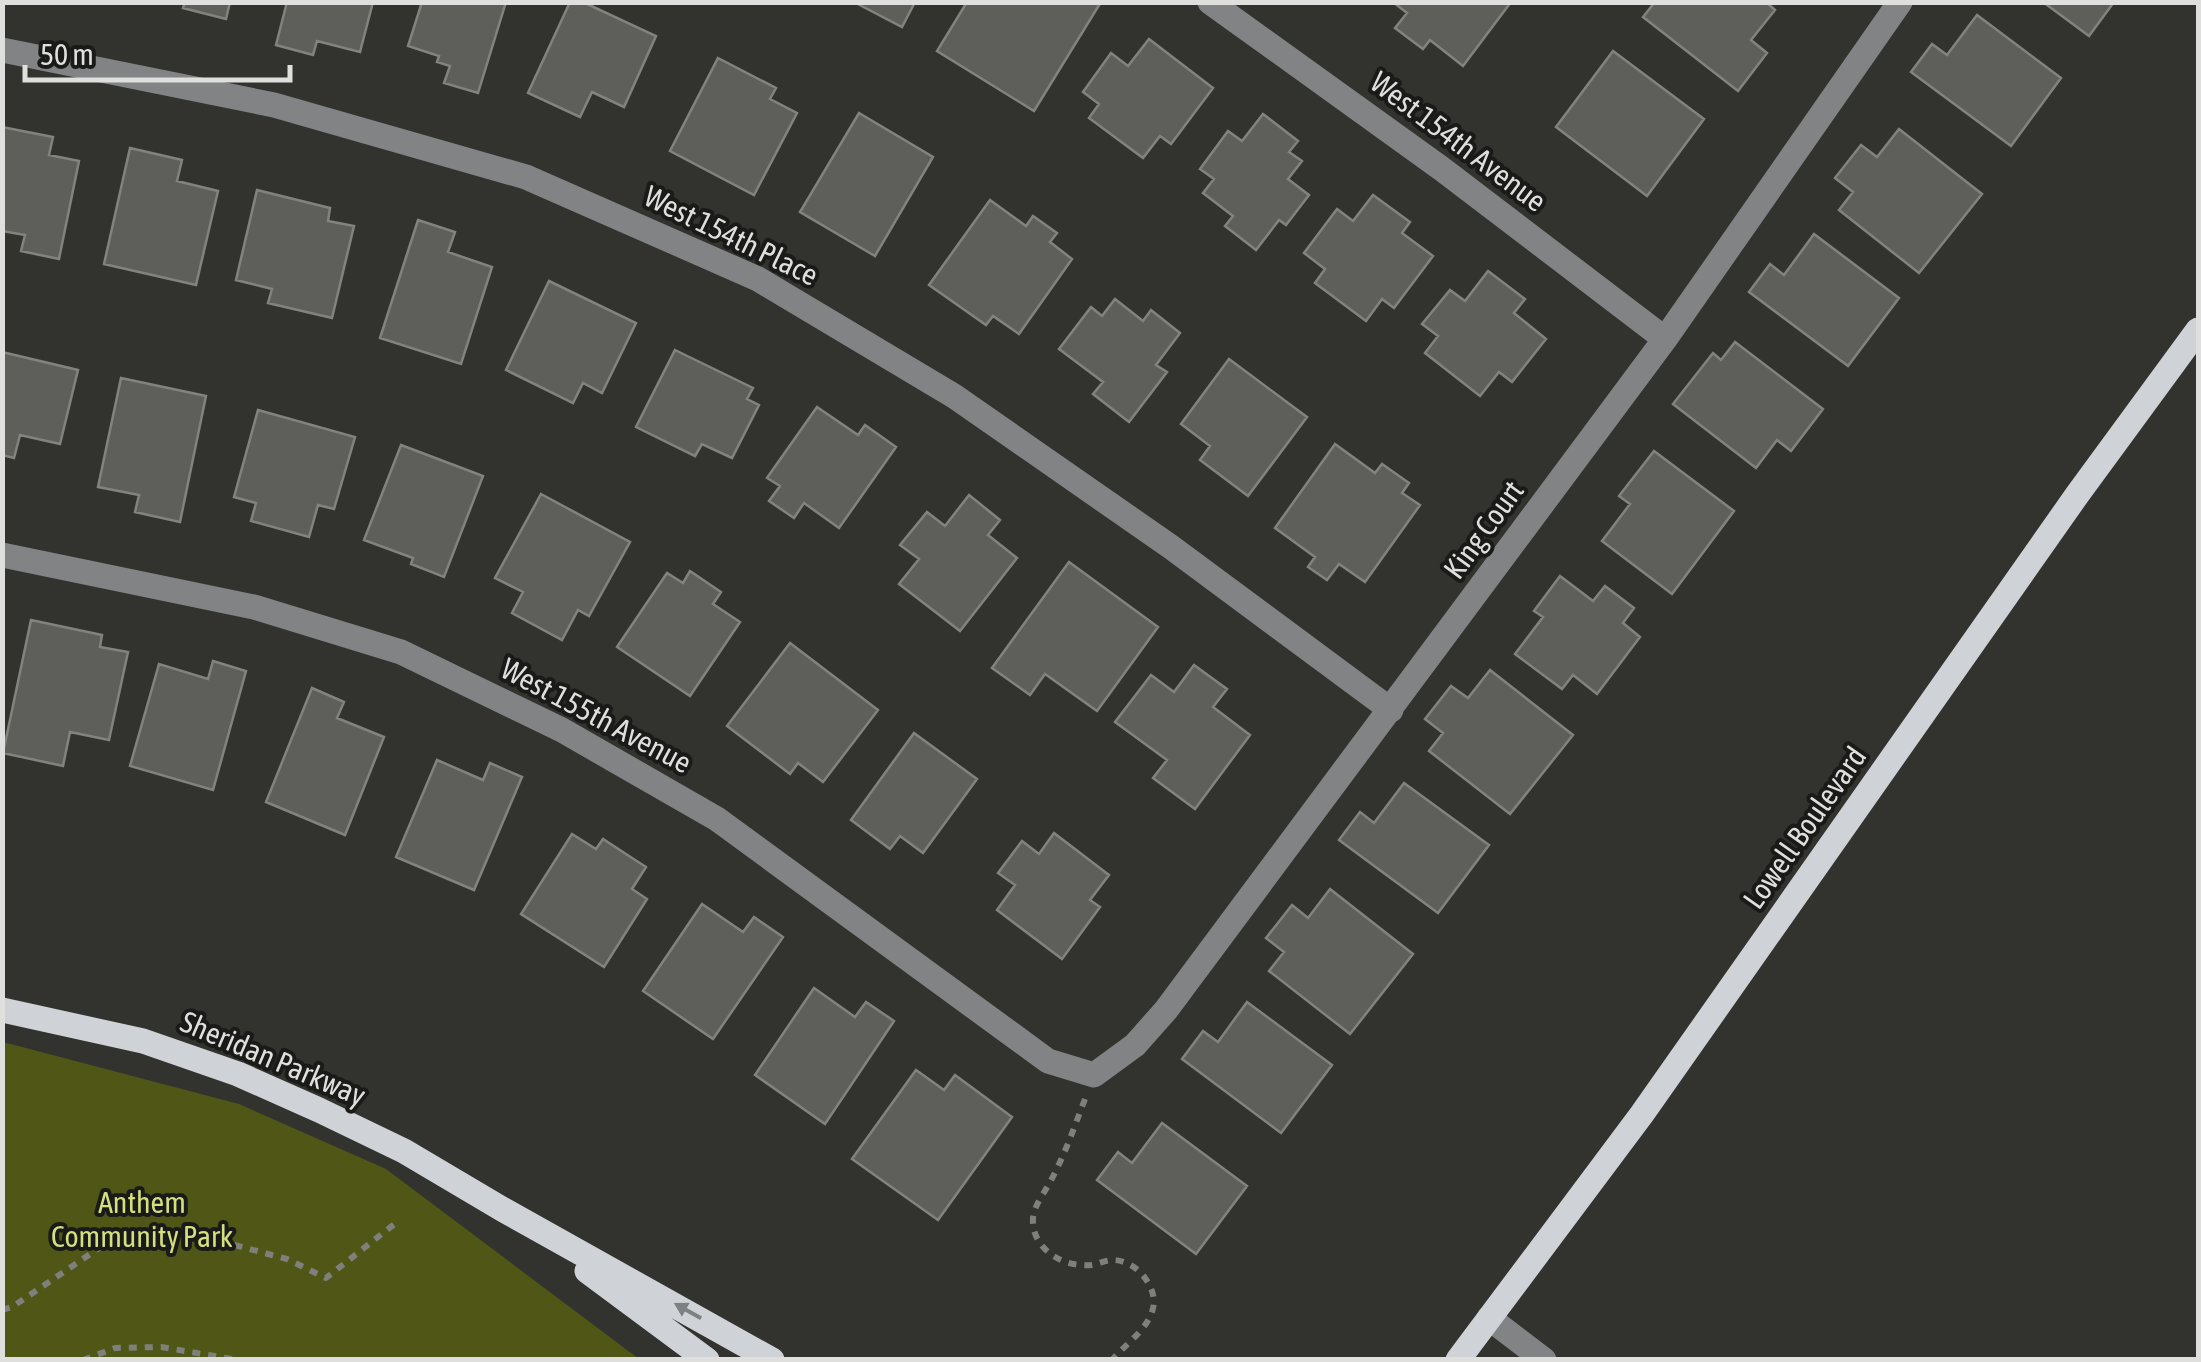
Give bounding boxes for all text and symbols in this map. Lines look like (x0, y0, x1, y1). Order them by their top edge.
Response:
scale bar (25, 20, 290, 82)
text: 50 m (40, 37, 94, 71)
street label: West 154th Avenue (1364, 64, 1553, 218)
street label: West 154th Place (639, 178, 824, 292)
street label: King Court (1436, 474, 1530, 585)
street label: West 155th Avenue (496, 651, 697, 780)
street label: Lowell Boulevard (1736, 740, 1872, 915)
street label: Sheridan Parkway (176, 1004, 371, 1112)
park label: Anthem Community Park (51, 1185, 233, 1253)
one-way arrow (673, 1303, 702, 1320)

